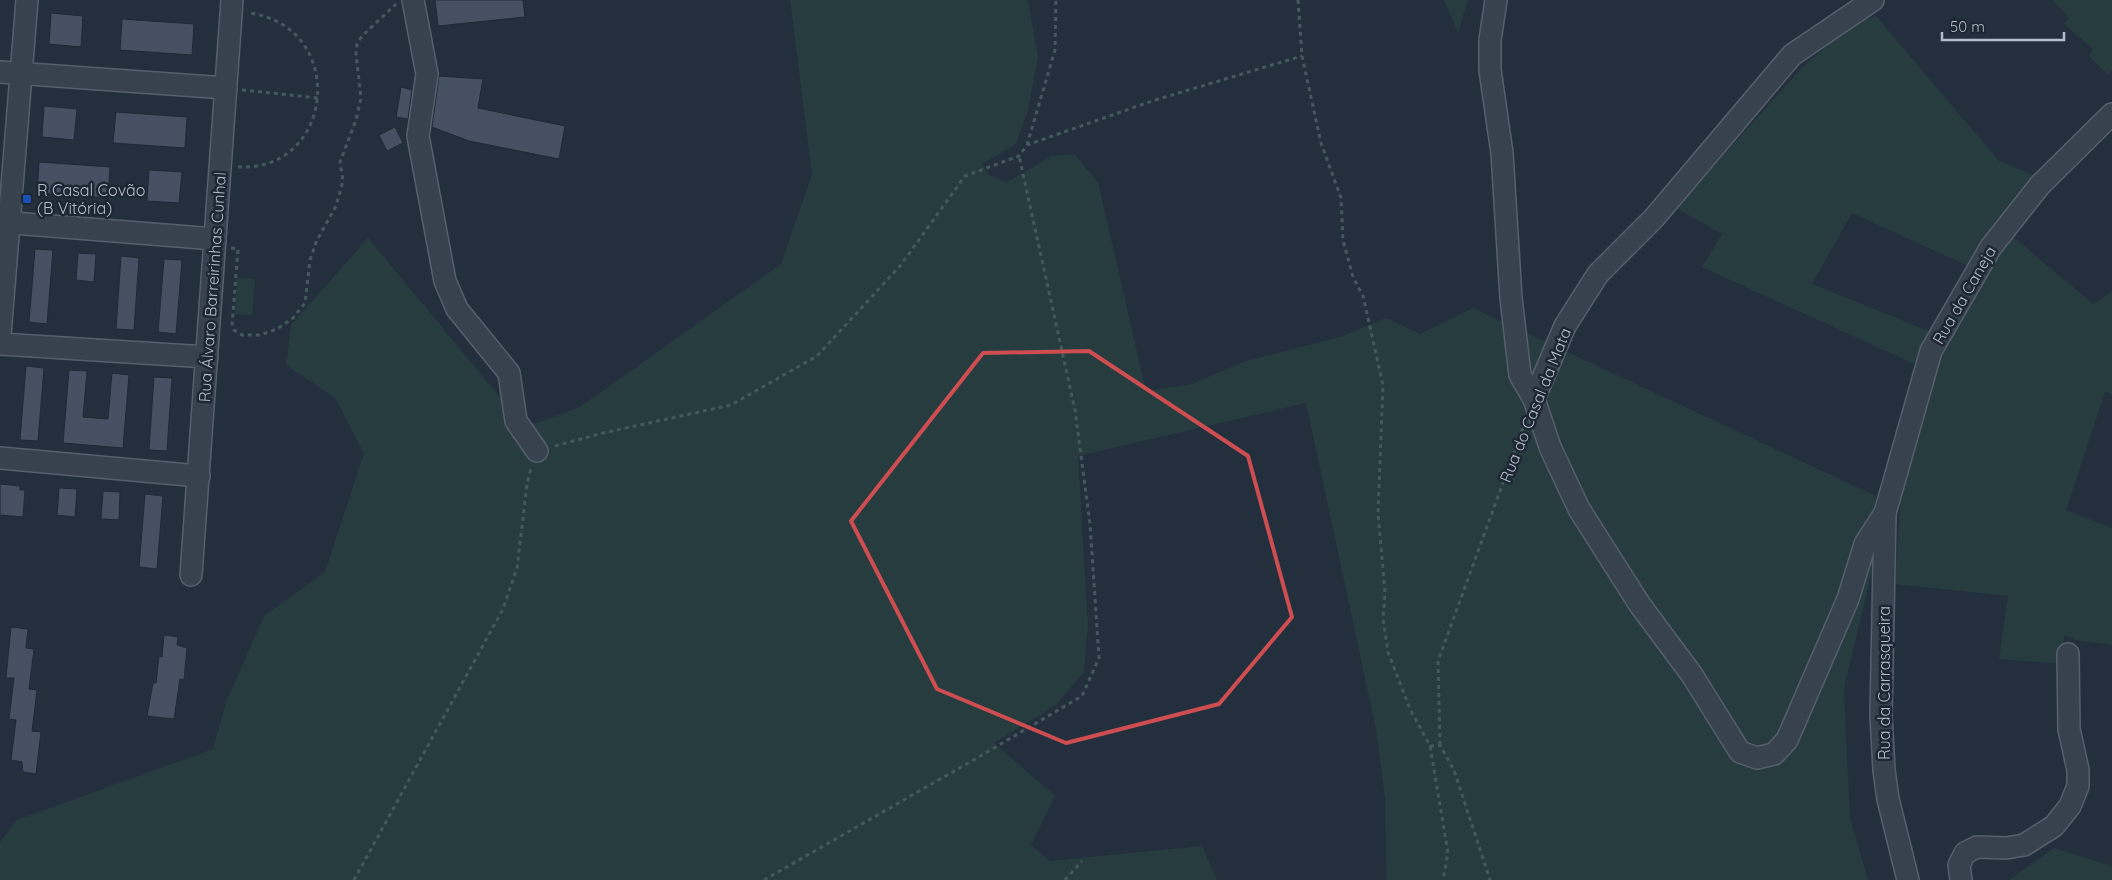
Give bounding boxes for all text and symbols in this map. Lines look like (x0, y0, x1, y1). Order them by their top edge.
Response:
scale bar (1942, 10, 2064, 42)
text: 50 m (1950, 17, 1985, 36)
street label: Rua Álvaro Barreirinhas Cunhal (194, 171, 230, 403)
place label: R Casal Covão (B Vitória) (37, 180, 145, 218)
marker: R Casal Covão (B Vitória) (21, 193, 33, 205)
street label: Rua da Caneja (1928, 242, 2000, 348)
street label: Rua do Casal da Mata (1495, 325, 1575, 485)
street label: Rua da Carrasqueira (1874, 606, 1894, 760)

